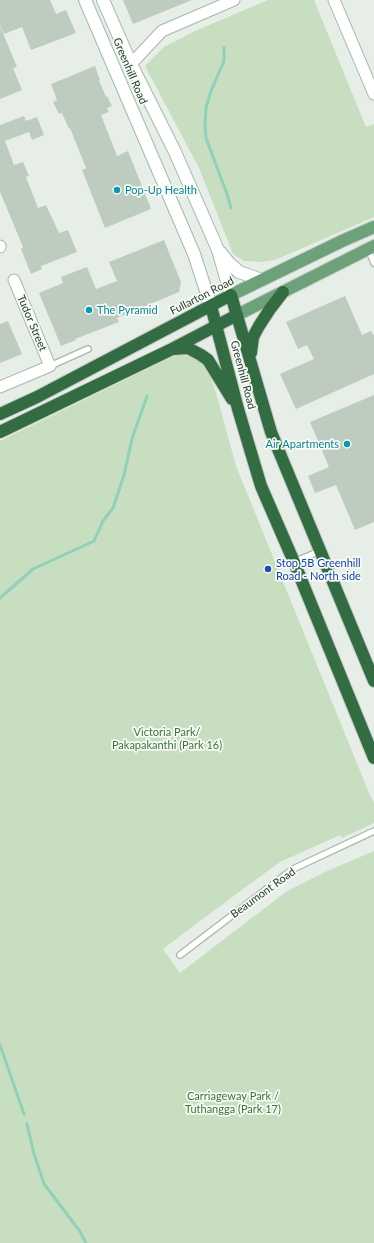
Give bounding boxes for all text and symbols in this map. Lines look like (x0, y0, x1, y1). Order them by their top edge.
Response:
street label: Greenhill Road (110, 36, 150, 106)
place label: Pop-Up Health (125, 183, 197, 197)
marker: Pop-Up Health (112, 185, 122, 195)
street label: Fullarton Road (168, 274, 236, 318)
street label: Tudor Street (14, 293, 50, 353)
place label: The Pyramid (97, 303, 158, 317)
marker: The Pyramid (84, 305, 94, 315)
street label: Greenhill Road (227, 339, 259, 411)
place label: Air Apartments (265, 437, 339, 451)
marker: Air Apartments (342, 439, 352, 449)
place label: Stop 5B Greenhill Road - North side (276, 556, 361, 582)
marker: Stop 5B Greenhill Road - North side (263, 564, 273, 574)
park label: Victoria Park/ Pakapakanthi (Park 16) (112, 725, 222, 751)
street label: Beaumont Road (228, 865, 298, 921)
park label: Carriageway Park / Tuthangga (Park 17) (185, 1089, 281, 1115)

